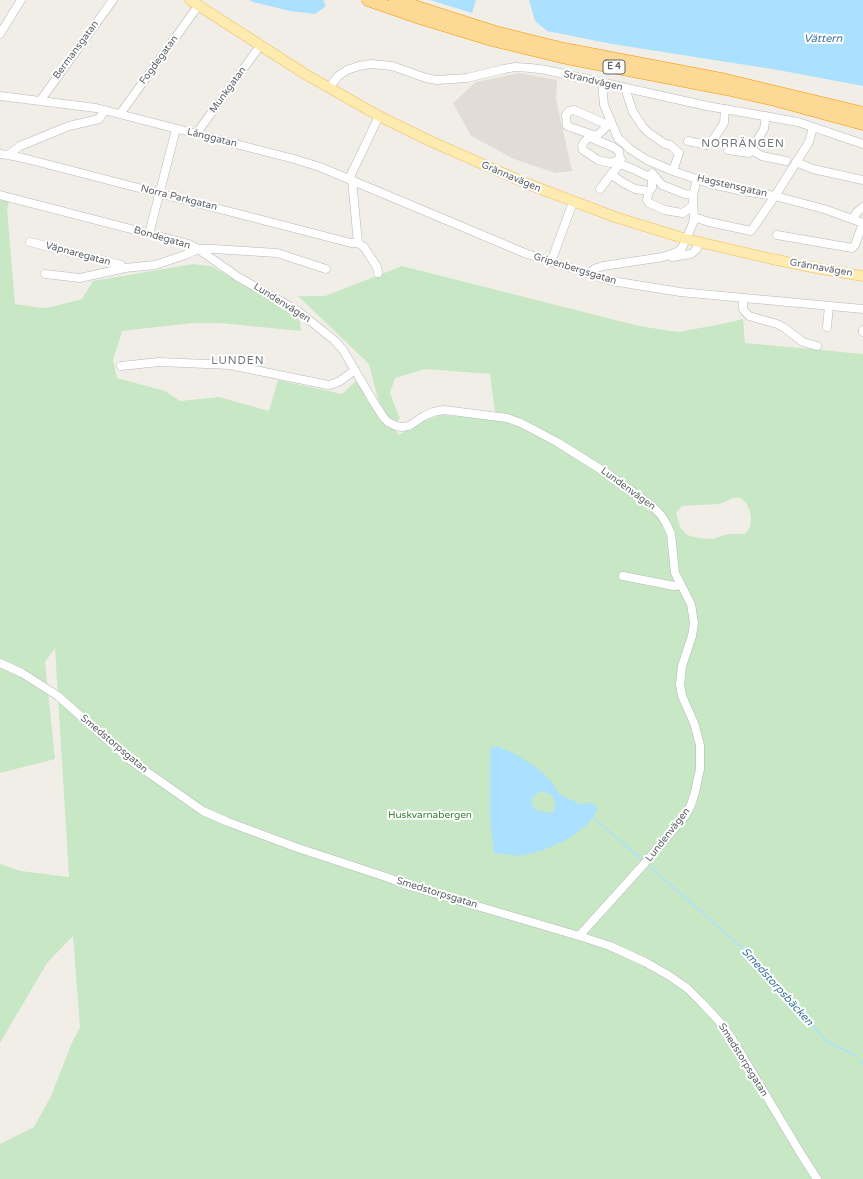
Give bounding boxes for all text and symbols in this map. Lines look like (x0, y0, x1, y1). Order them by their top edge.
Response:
street label: Bermansgatan (51, 18, 101, 82)
water label: Vättern (804, 32, 842, 46)
street label: Fogdegatan (137, 33, 181, 87)
road number: E 4 (603, 60, 625, 74)
street label: Munkgatan (207, 64, 249, 116)
street label: Strandvägen (562, 68, 624, 94)
street label: Långgatan (186, 126, 238, 150)
district label: NORRÄNGEN (701, 137, 785, 151)
street label: Grännavägen (479, 159, 543, 195)
street label: Hagstensgatan (696, 172, 768, 200)
street label: Norra Parkgatan (139, 183, 219, 213)
street label: Bondegatan (132, 224, 192, 252)
street label: Väpnaregatan (44, 240, 112, 268)
street label: Gripenbergsgatan (532, 251, 618, 287)
street label: Grännavägen (789, 257, 853, 279)
street label: Lundenvägen (251, 281, 313, 325)
district label: LUNDEN (211, 354, 265, 368)
street label: Lundenvägen (598, 465, 658, 513)
street label: Smedstorpsgatan (78, 712, 150, 776)
street label: Lundenvägen (643, 806, 693, 864)
park label: Huskvarnabergen (388, 809, 472, 821)
street label: Smedstorpsgatan (395, 875, 479, 911)
water label: Smedstorpsbäcken (739, 945, 815, 1029)
street label: Smedstorpsgatan (716, 1021, 770, 1099)

